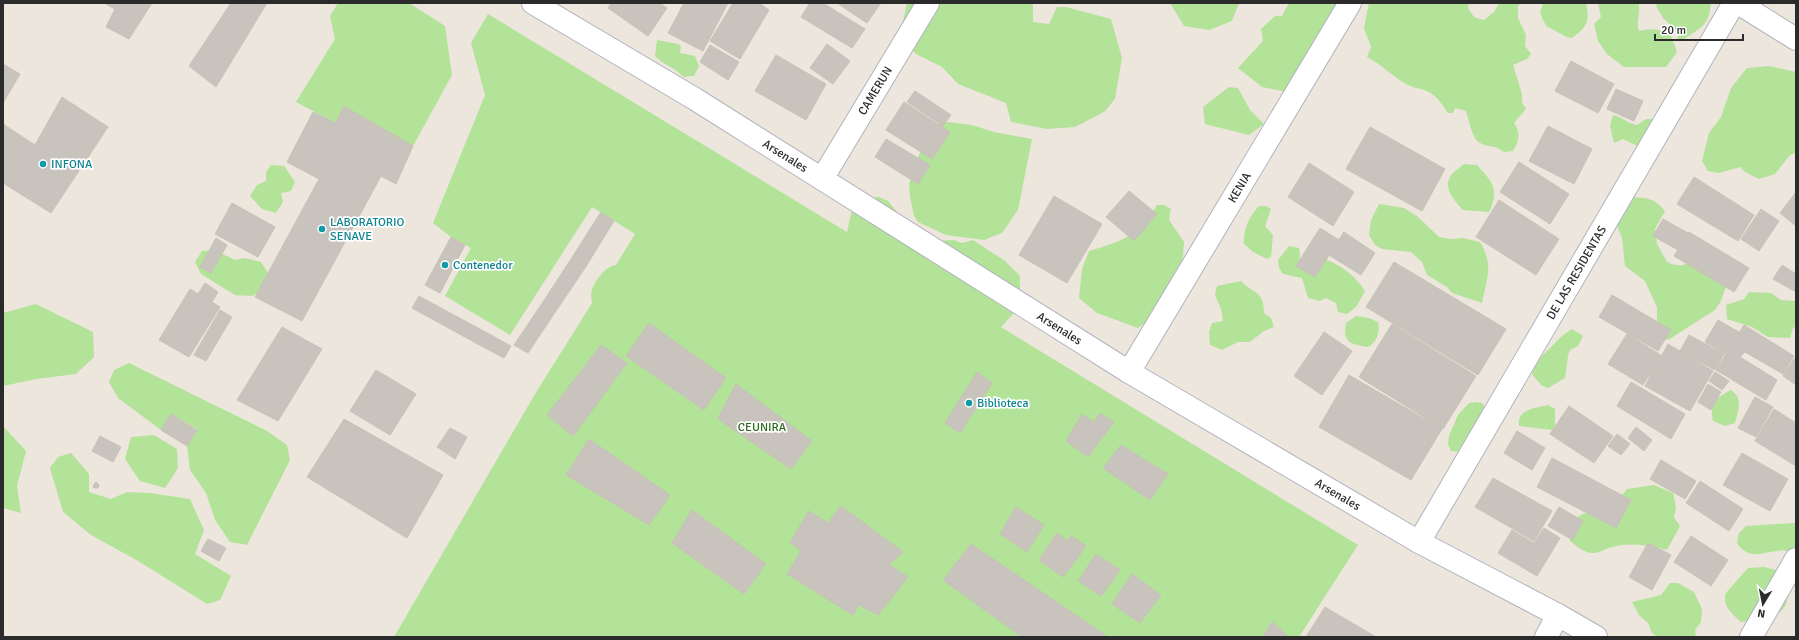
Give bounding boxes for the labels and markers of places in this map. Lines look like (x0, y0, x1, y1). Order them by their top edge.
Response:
place label: INFONA (51, 157, 93, 172)
marker: INFONA (38, 159, 48, 169)
place label: LABORATORIO SENAVE (330, 215, 405, 244)
marker: LABORATORIO SENAVE (317, 224, 327, 234)
place label: Contenedor (453, 258, 513, 273)
marker: Contenedor (440, 260, 450, 270)
place label: Biblioteca (977, 396, 1029, 411)
marker: Biblioteca (964, 398, 974, 408)

